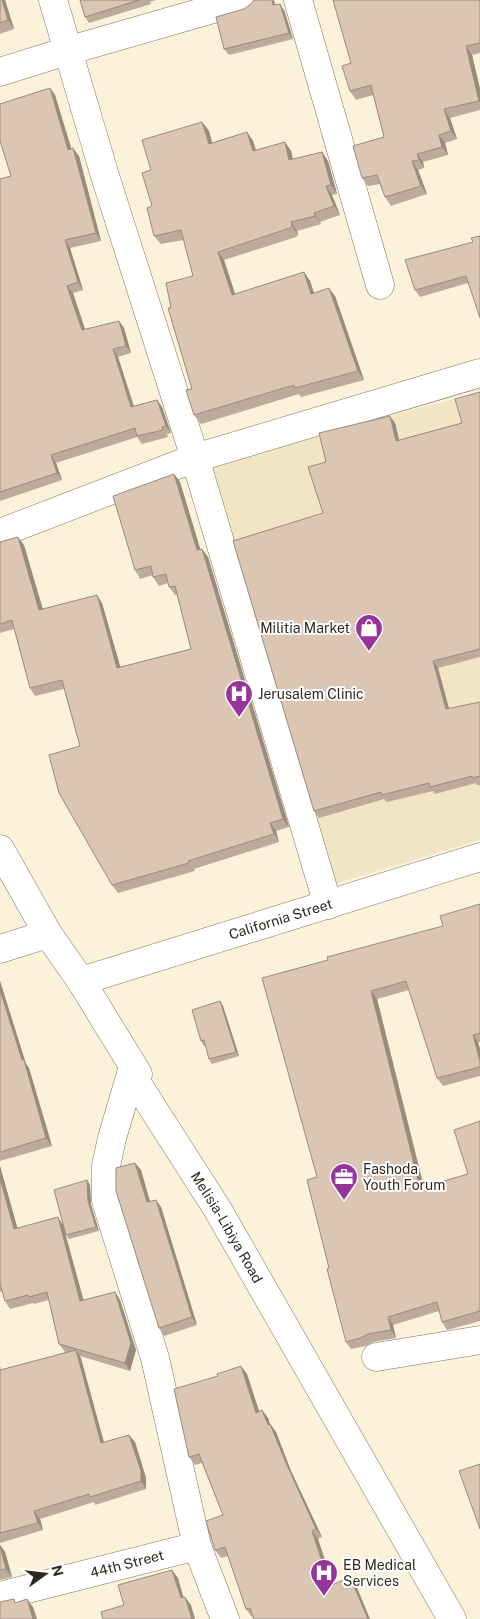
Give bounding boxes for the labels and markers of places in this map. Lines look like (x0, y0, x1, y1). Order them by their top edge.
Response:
shop icon: Militia Market (354, 613, 384, 652)
place label: Militia Market (260, 620, 350, 636)
hospital icon: Jerusalem Clinic (224, 679, 254, 718)
place label: Jerusalem Clinic (258, 686, 364, 702)
place label: Fashoda Youth Forum (363, 1161, 445, 1193)
office icon: Fashoda Youth Forum (329, 1162, 359, 1201)
place label: EB Medical Services (343, 1557, 416, 1589)
hospital icon: EB Medical Services (309, 1558, 339, 1597)

